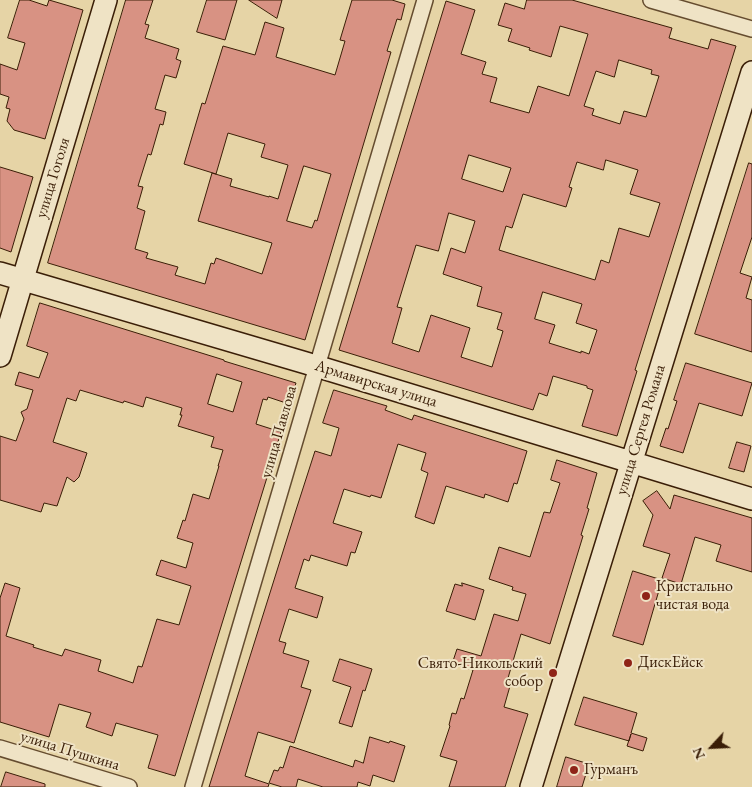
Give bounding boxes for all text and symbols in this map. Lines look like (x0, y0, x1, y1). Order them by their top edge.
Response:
street label: улица Гоголя (32, 135, 74, 221)
street label: Армавирская улица (313, 356, 439, 412)
street label: улица Сергея Романа (612, 362, 670, 498)
street label: улица Павлова (257, 383, 301, 481)
place label: Кристально чистая вода (656, 577, 733, 615)
marker: Кристально чистая вода (640, 590, 652, 602)
place label: ДискЕйск (638, 653, 703, 673)
place label: Свято-Никольский собор (418, 654, 543, 692)
marker: ДискЕйск (622, 657, 634, 669)
marker: Свято-Никольский собор (547, 667, 559, 679)
north arrow (687, 722, 737, 772)
street label: улица Пушкина (18, 727, 122, 775)
text: N (688, 744, 709, 762)
place label: Гурманъ (584, 760, 638, 780)
marker: Гурманъ (568, 764, 580, 776)

